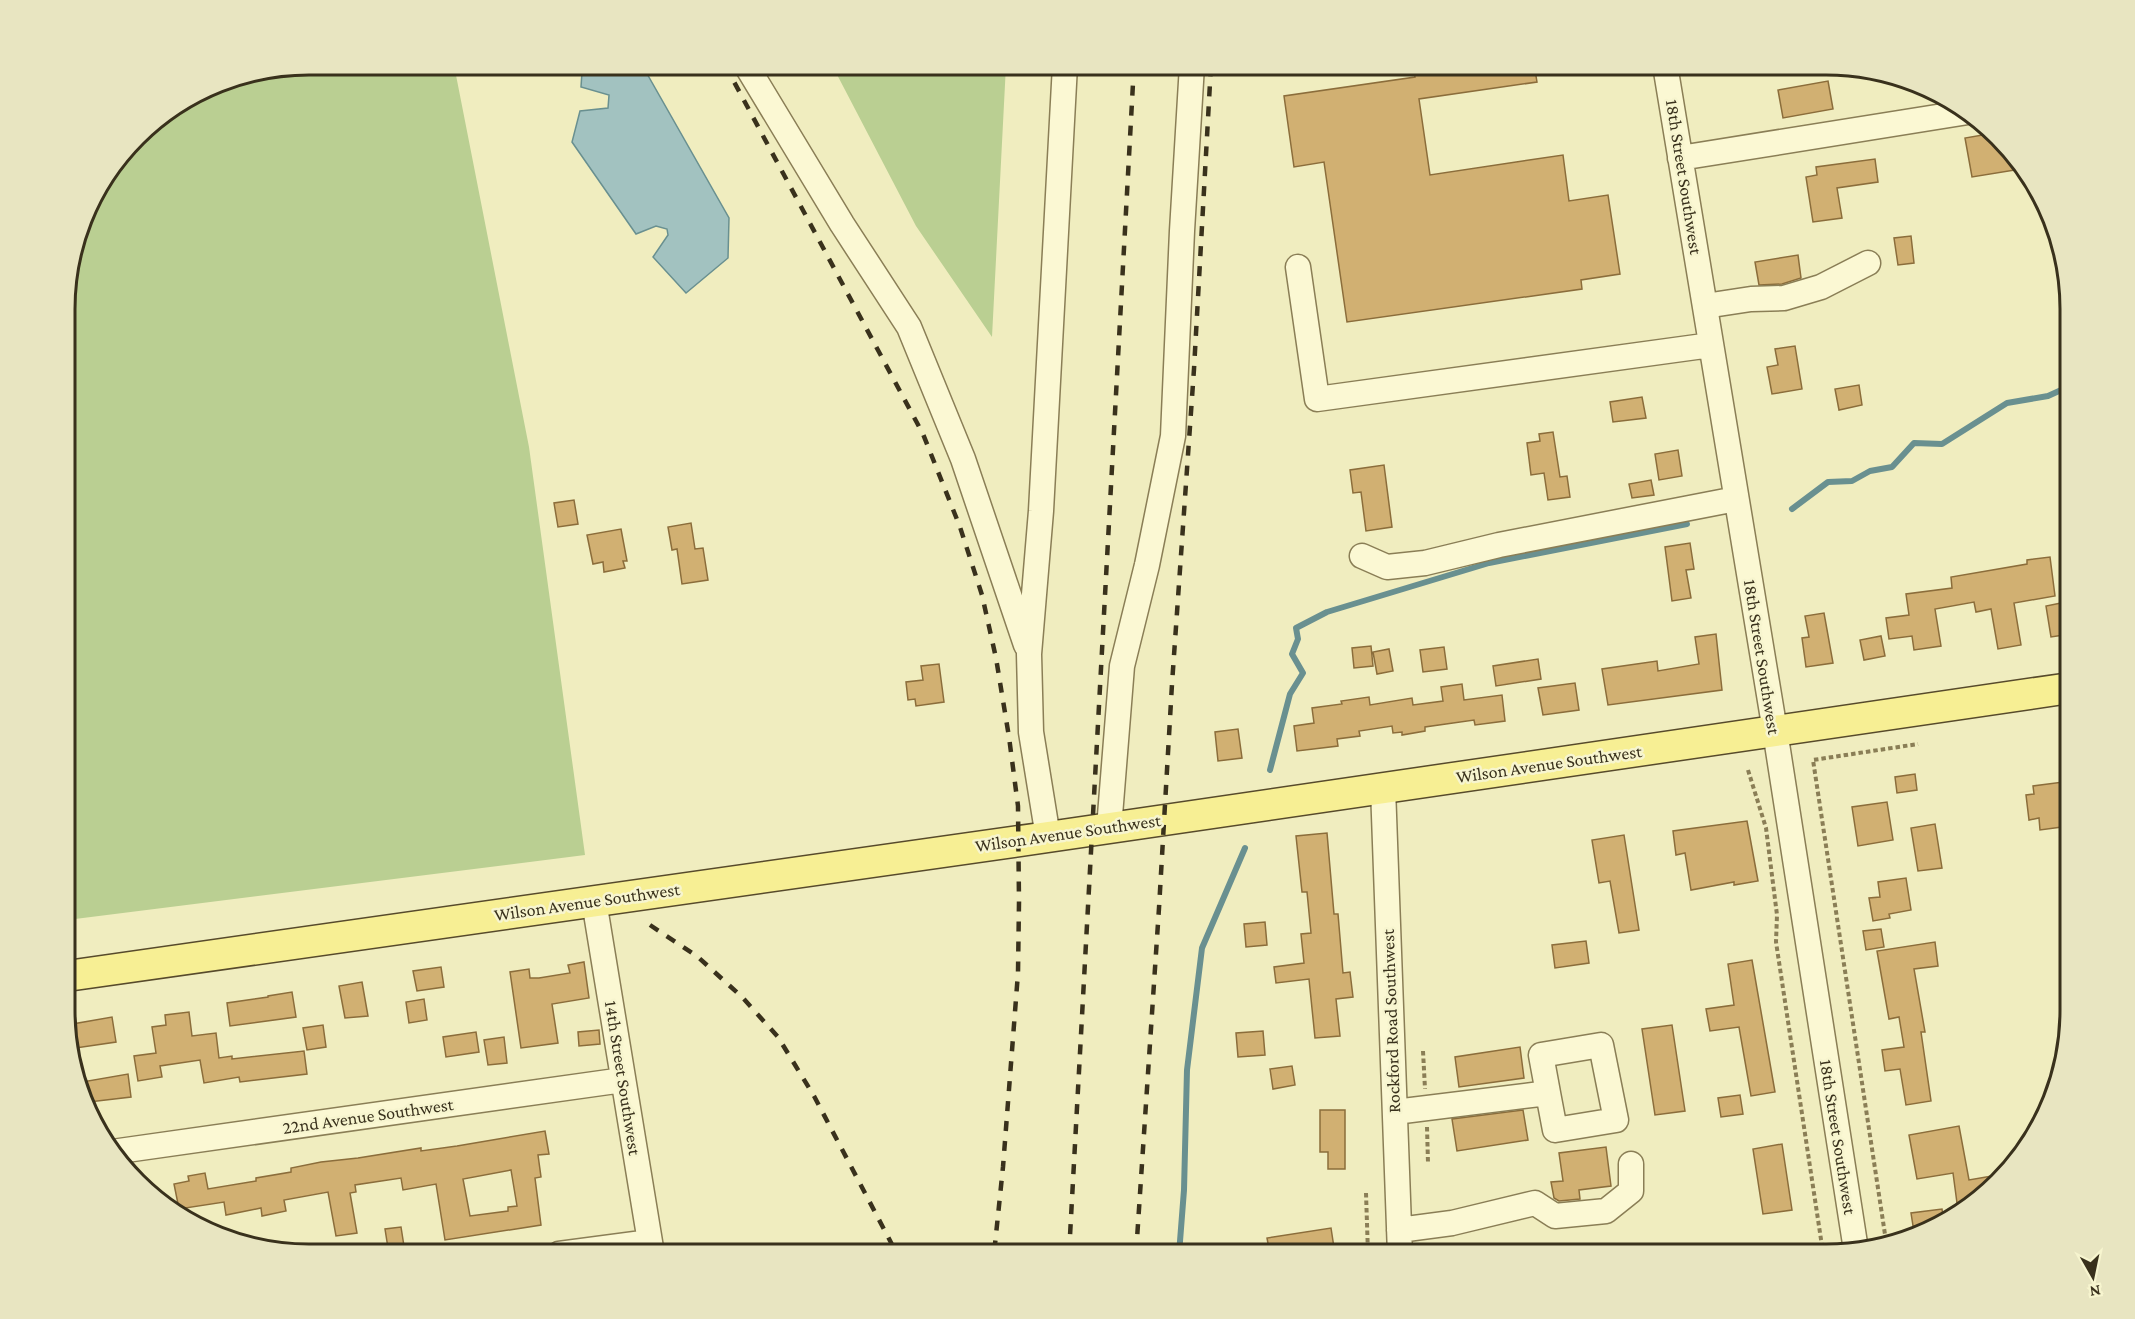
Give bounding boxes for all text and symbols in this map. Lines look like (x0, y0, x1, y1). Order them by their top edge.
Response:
street label: 18th Street Southwest (1662, 98, 1706, 257)
street label: 18th Street Southwest (1740, 578, 1784, 737)
street label: Wilson Avenue Southwest (1455, 741, 1644, 787)
street label: Wilson Avenue Southwest (974, 810, 1163, 856)
street label: Wilson Avenue Southwest (493, 879, 682, 925)
street label: Rockford Road Southwest (1378, 928, 1404, 1113)
street label: 14th Street Southwest (601, 999, 645, 1158)
street label: 18th Street Southwest (1816, 1058, 1860, 1217)
street label: 22nd Avenue Southwest (281, 1094, 456, 1138)
north arrow (2063, 1247, 2123, 1307)
text: N (2088, 1282, 2102, 1301)

